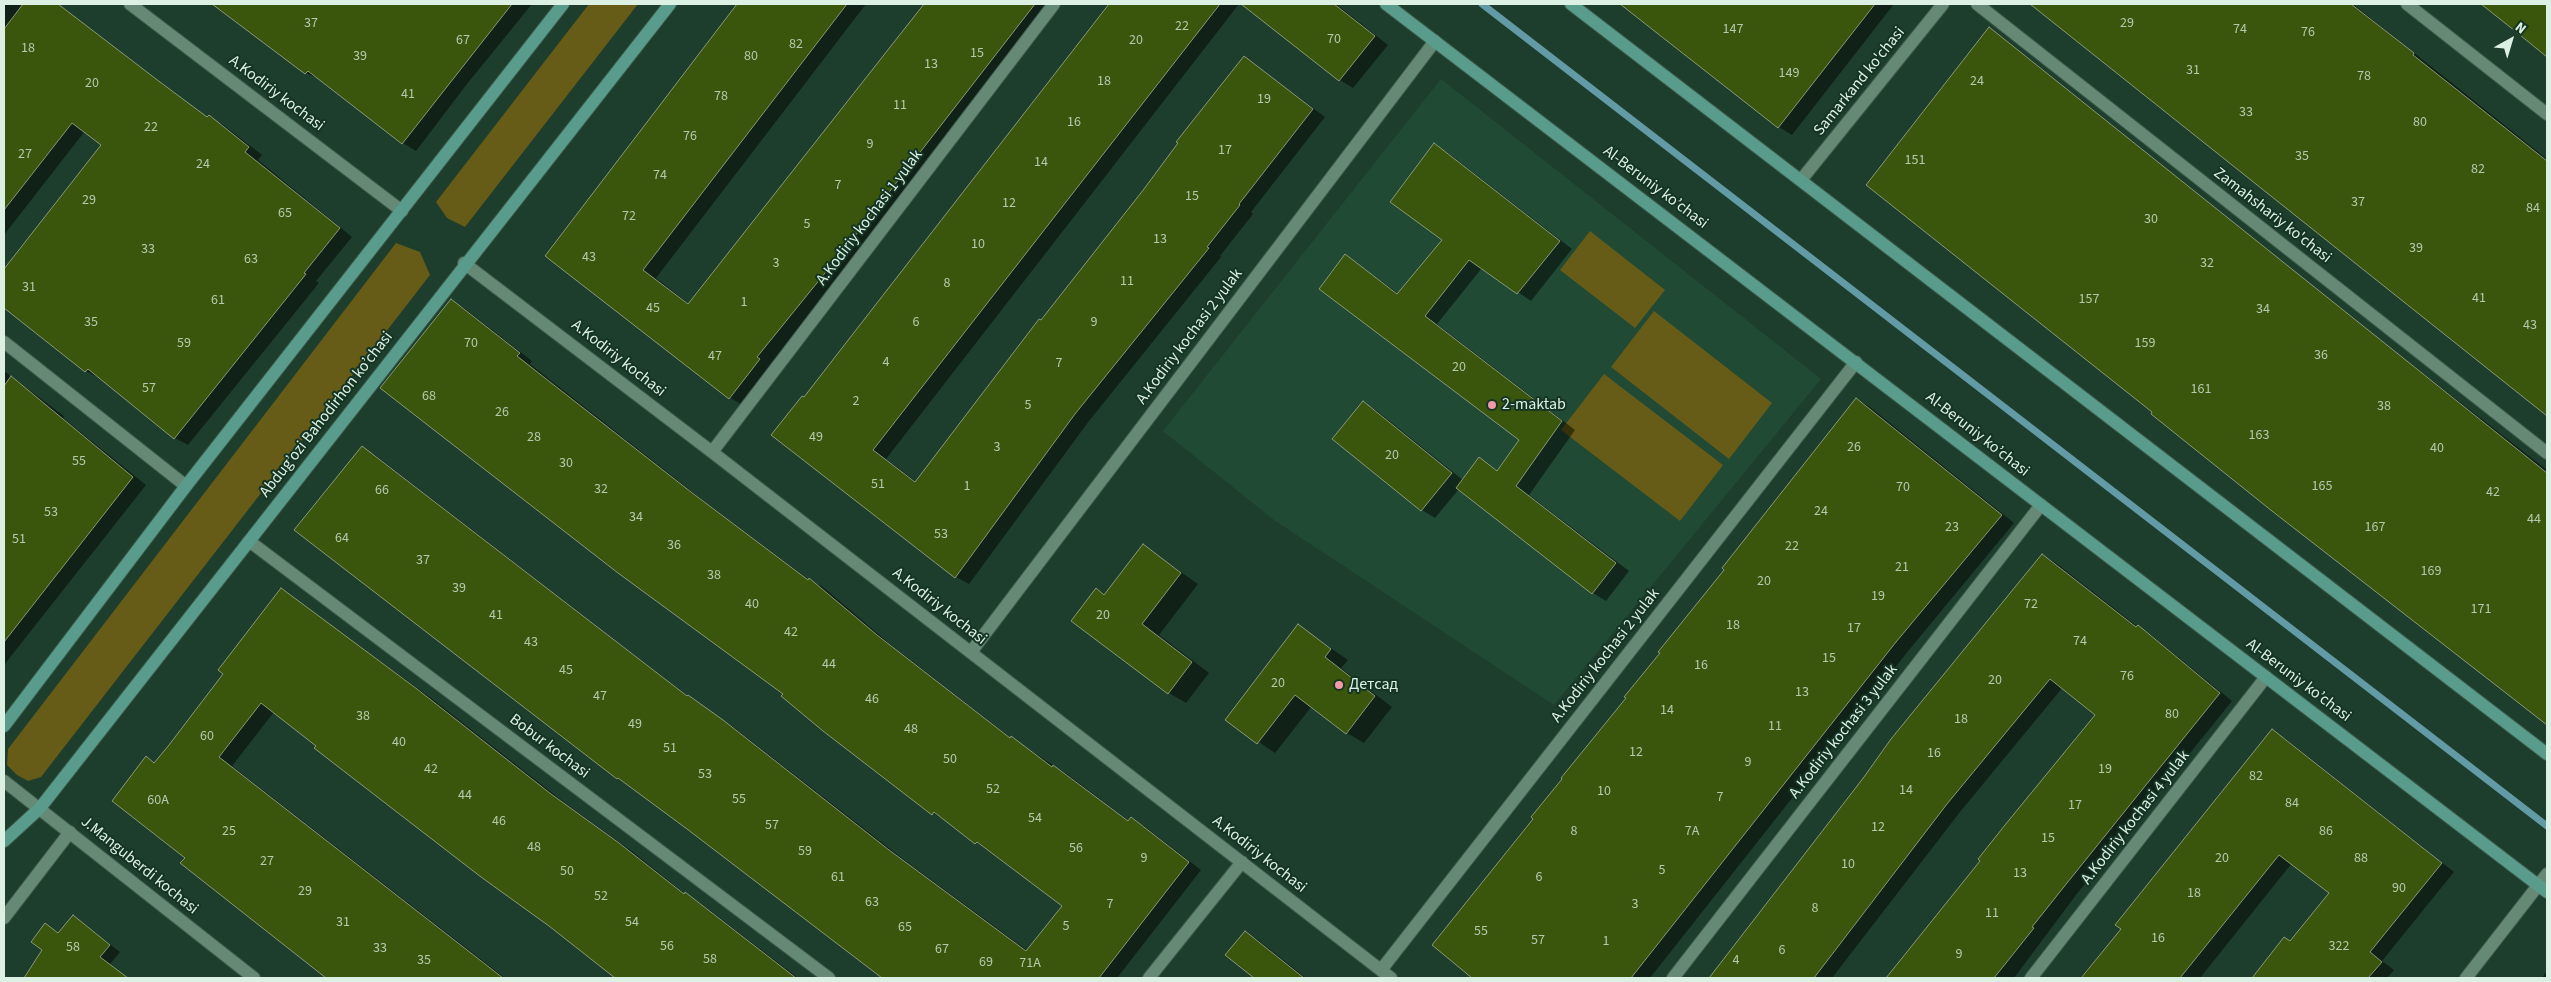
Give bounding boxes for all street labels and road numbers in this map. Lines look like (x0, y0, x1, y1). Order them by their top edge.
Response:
street label: Samarkand ko'chasi (1810, 24, 1910, 140)
street label: A.Kodiriy kochasi (225, 52, 327, 136)
street label: Al-Beruniy ko’chasi (1599, 142, 1711, 234)
street label: A.Kodiriy kochasi 1 yulak (813, 146, 927, 290)
street label: Zamahshariy ko'chasi (2209, 164, 2335, 268)
street label: A.Kodiriy kochasi 2 yulak (1133, 265, 1247, 409)
street label: A.Kodiriy kochasi (567, 316, 669, 402)
street label: Abdug’ozi Bahodirhon ko’chasi (256, 328, 398, 502)
street label: Al-Beruniy ko’chasi (1921, 389, 2033, 481)
street label: A.Kodiriy kochasi (888, 564, 990, 650)
street label: A.Kodiriy kochasi 2 yulak (1548, 585, 1664, 727)
street label: Al-Beruniy ko’chasi (2242, 635, 2354, 727)
street label: A.Kodiriy kochasi 3 yulak (1786, 661, 1902, 803)
street label: Bobur kochasi (505, 711, 593, 783)
street label: A.Kodiriy kochasi 4 yulak (2078, 747, 2194, 889)
street label: A.Kodiriy kochasi (1208, 812, 1310, 898)
street label: J.Manguberdi kochasi (76, 813, 202, 919)

